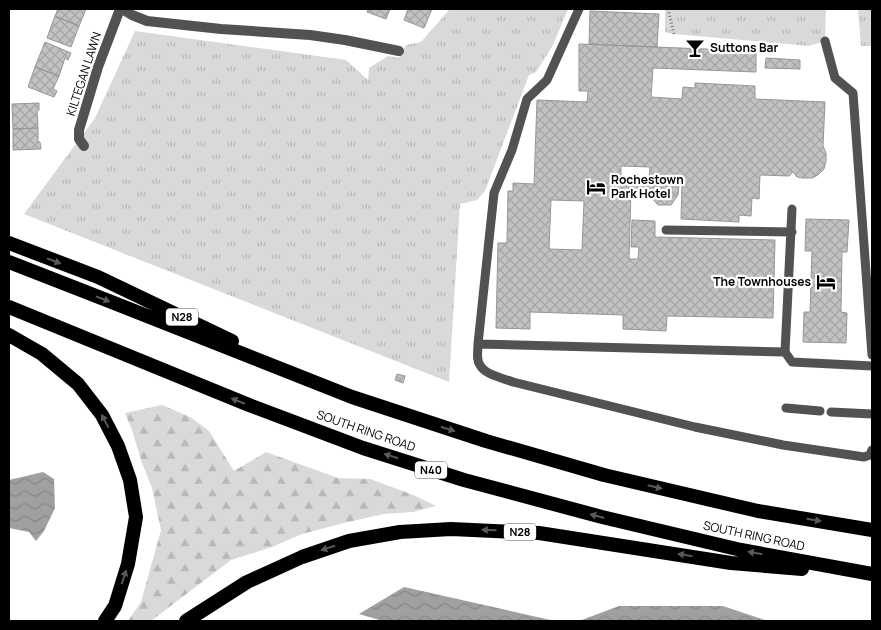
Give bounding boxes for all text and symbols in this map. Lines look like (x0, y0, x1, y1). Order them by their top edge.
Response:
street label: KILTEGAN LAWN (62, 30, 105, 118)
bar icon: Suttons Bar (684, 37, 706, 59)
place label: Suttons Bar (710, 39, 778, 56)
place label: Rochestown Park Hotel (611, 171, 684, 202)
hotel icon: Rochestown Park Hotel (585, 176, 607, 198)
one-way arrow (47, 257, 61, 265)
hotel icon: The Townhouses (815, 271, 837, 293)
place label: The Townhouses (713, 273, 812, 290)
one-way arrow (96, 295, 111, 303)
road number: N28 (166, 308, 198, 326)
one-way arrow (231, 396, 245, 404)
street label: SOUTH RING ROAD (315, 406, 418, 455)
one-way arrow (101, 414, 110, 428)
one-way arrow (441, 425, 456, 433)
one-way arrow (383, 452, 398, 460)
road number: N40 (415, 462, 447, 478)
one-way arrow (647, 483, 662, 491)
one-way arrow (590, 512, 605, 520)
street label: SOUTH RING ROAD (702, 516, 806, 555)
one-way arrow (806, 516, 822, 524)
road number: N28 (504, 524, 536, 540)
one-way arrow (481, 526, 497, 534)
one-way arrow (321, 545, 336, 552)
one-way arrow (747, 548, 763, 556)
one-way arrow (676, 551, 692, 559)
one-way arrow (120, 569, 128, 584)

